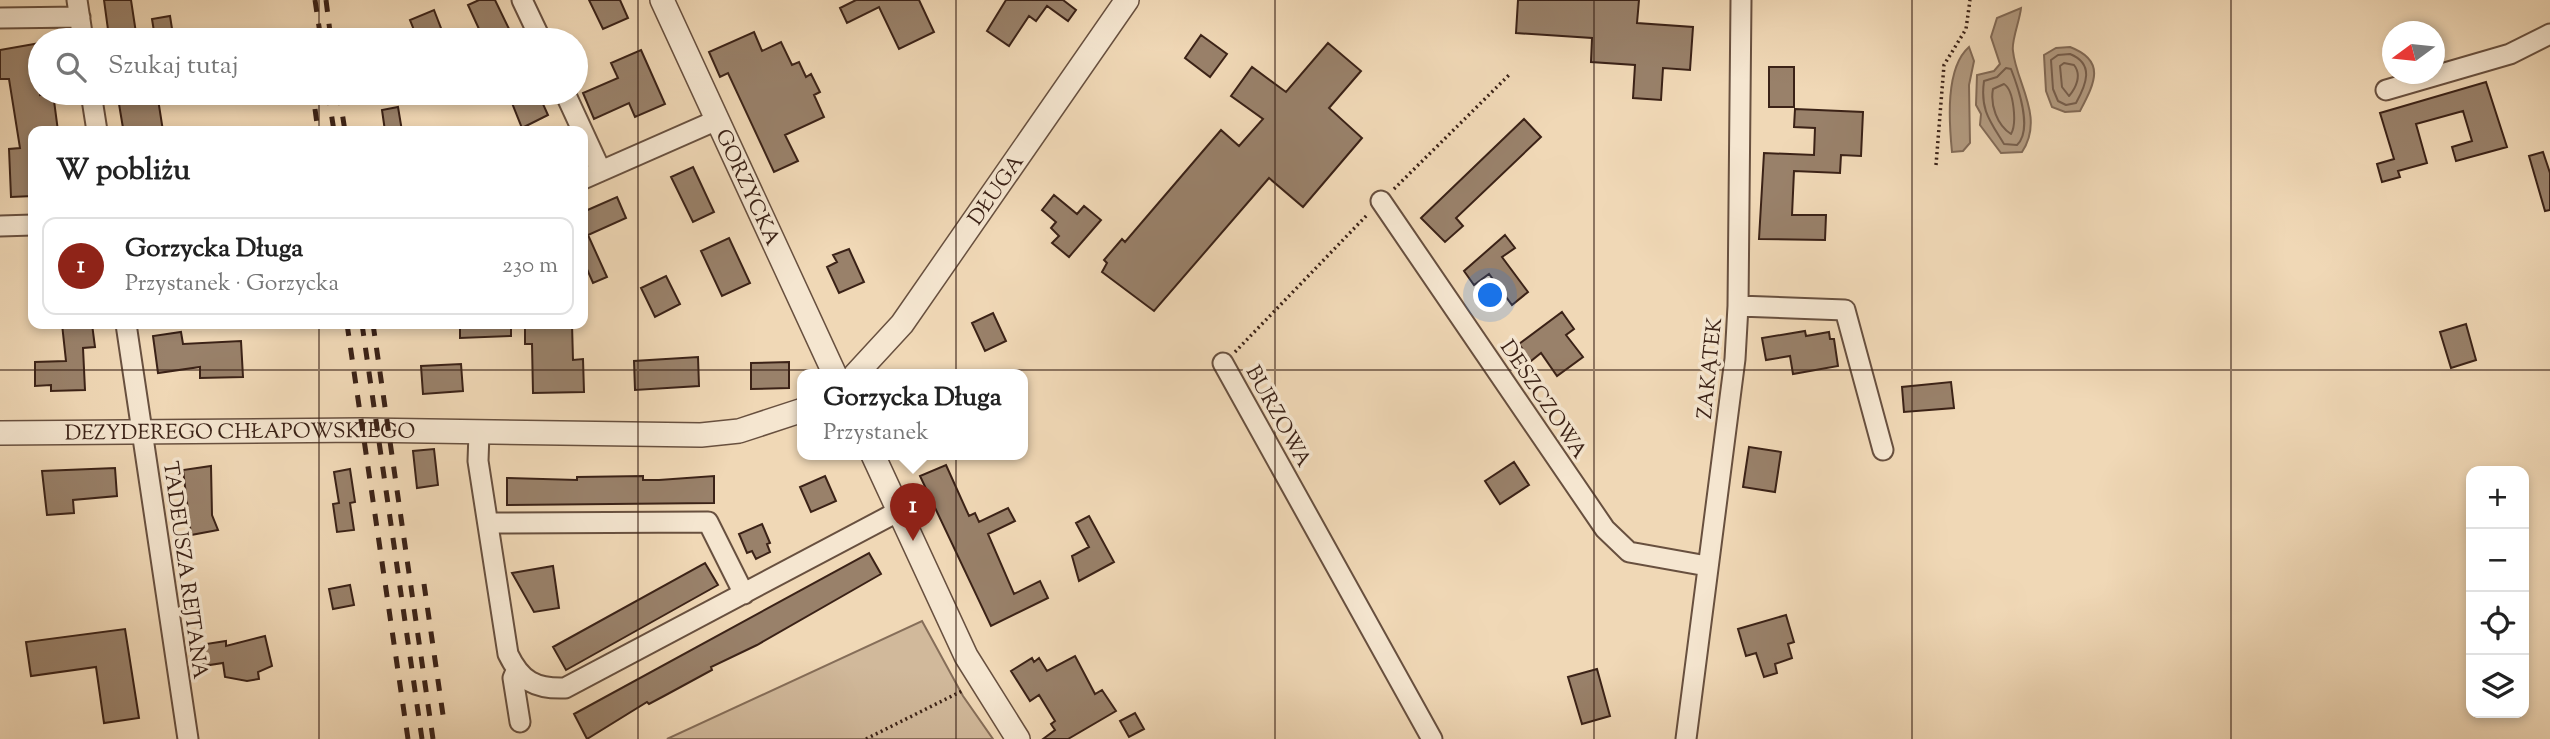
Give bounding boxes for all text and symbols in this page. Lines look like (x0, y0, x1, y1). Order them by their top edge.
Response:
north arrow (2382, 21, 2445, 84)
search box (28, 28, 588, 105)
icon: search (52, 48, 90, 86)
text: Szukaj tutaj (108, 48, 239, 85)
street label: GORZYCKA (707, 125, 786, 251)
street label: DŁUGA (962, 149, 1032, 232)
text: W pobliżu (56, 150, 190, 193)
text: Gorzycka Długa (125, 231, 303, 268)
text: 1 (77, 250, 85, 283)
text: 230 m (502, 250, 558, 283)
text: Przystanek · Gorzycka (125, 268, 339, 301)
your location (1473, 278, 1507, 312)
street label: ZAKĄTEK (1691, 316, 1731, 420)
street label: DESZCZOWA (1492, 335, 1593, 465)
street label: BURZOWA (1237, 361, 1318, 473)
popup (797, 369, 1028, 460)
text: Gorzycka Długa (823, 380, 1002, 417)
street label: DEZYDEREGO CHŁAPOWSKIEGO (65, 417, 416, 449)
text: Przystanek (823, 417, 929, 450)
street label: TADEUSZA REJTANA (154, 459, 214, 681)
map controls (2466, 466, 2529, 718)
button: + (2466, 466, 2529, 529)
pin: 1 (890, 483, 936, 541)
button: − (2466, 529, 2529, 592)
button: locate (2466, 592, 2529, 655)
button: layers (2466, 655, 2529, 718)

